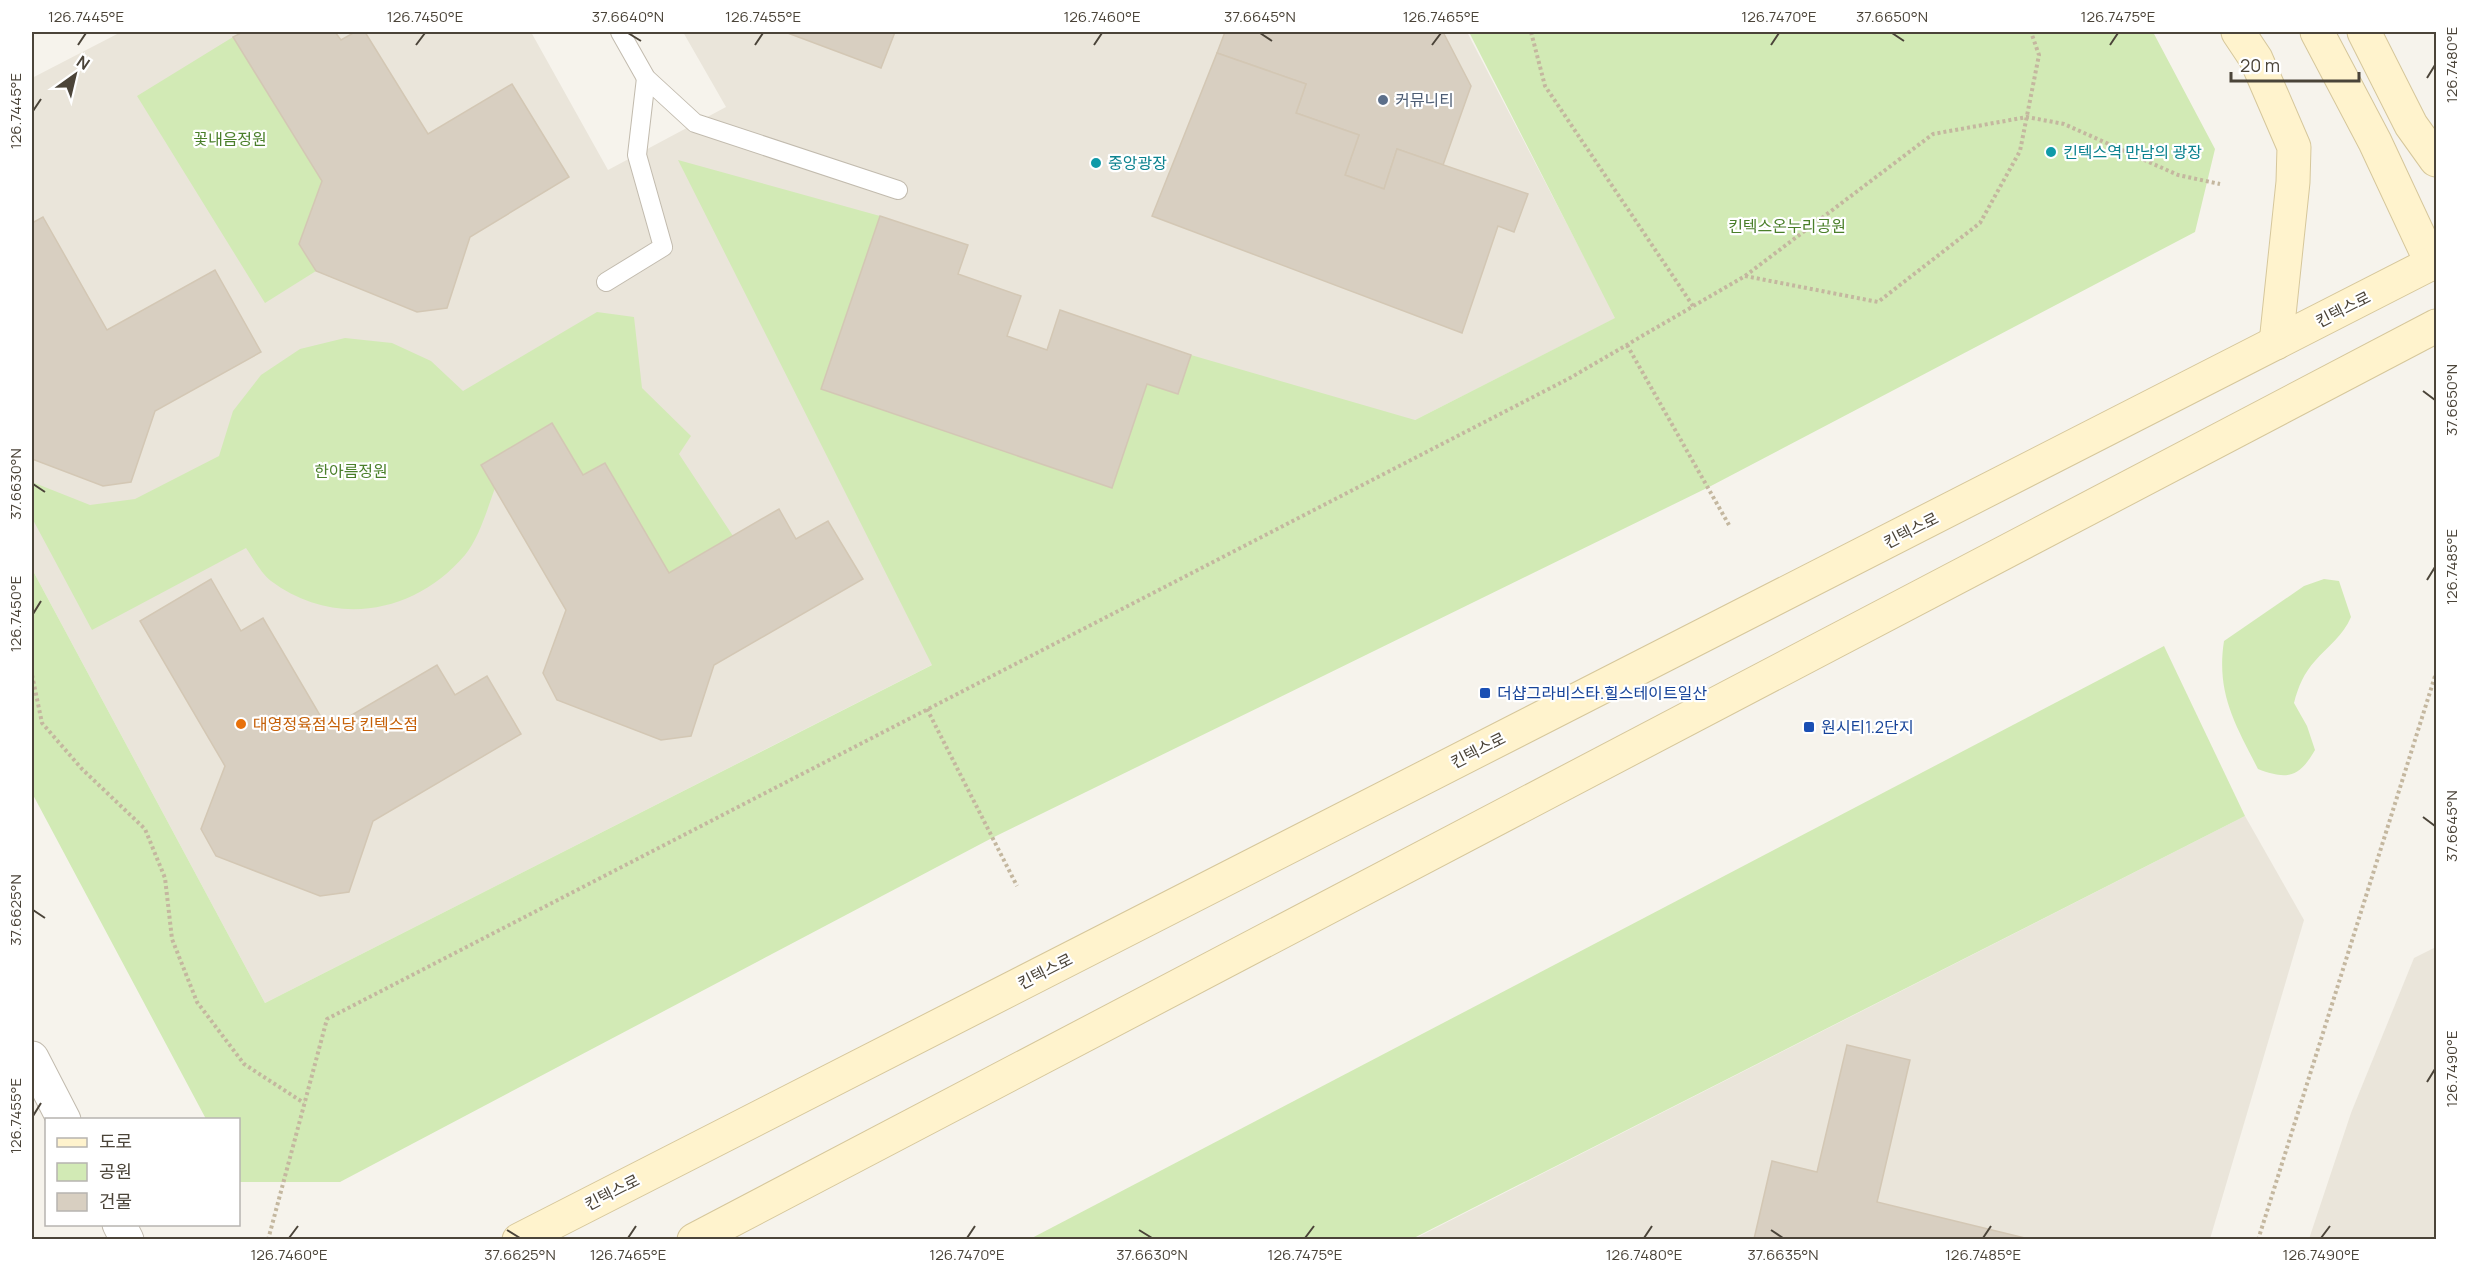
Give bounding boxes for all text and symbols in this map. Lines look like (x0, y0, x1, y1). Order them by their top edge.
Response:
text: 126.7445°E (48, 6, 124, 27)
text: 126.7450°E (387, 6, 463, 27)
text: 37.6640°N (592, 6, 664, 27)
text: 126.7455°E (725, 6, 801, 27)
text: 126.7460°E (1063, 6, 1141, 27)
text: 37.6645°N (1224, 6, 1296, 27)
text: 126.7465°E (1403, 6, 1479, 27)
text: 126.7470°E (1741, 6, 1817, 27)
text: 37.6650°N (1856, 6, 1928, 27)
text: 126.7475°E (2081, 6, 2155, 27)
text: 126.7480°E (2441, 27, 2462, 103)
north arrow (45, 45, 105, 105)
scale bar (2231, 45, 2358, 83)
text: N (72, 50, 94, 75)
text: 20 m (2240, 53, 2280, 77)
text: 126.7445°E (5, 73, 26, 149)
place label: 커뮤니티 (1395, 89, 1454, 111)
marker: 커뮤니티 (1376, 93, 1390, 107)
park label: 꽃내음정원 (193, 128, 267, 150)
place label: 킨텍스역 만남의 광장 (2063, 141, 2202, 163)
marker: 킨텍스역 만남의 광장 (2044, 145, 2058, 159)
place label: 중앙광장 (1108, 152, 1167, 174)
marker: 중앙광장 (1089, 156, 1103, 170)
park label: 킨텍스온누리공원 (1728, 215, 1846, 237)
street label: 킨텍스로 (2312, 286, 2374, 332)
text: 37.6650°N (2441, 364, 2462, 436)
text: 37.6630°N (5, 448, 26, 520)
park label: 한아름정원 (314, 460, 388, 482)
street label: 킨텍스로 (1880, 507, 1942, 553)
text: 126.7485°E (2441, 529, 2462, 605)
text: 126.7450°E (5, 576, 26, 652)
place label: 더샵그라비스타.힐스테이트일산 (1497, 682, 1707, 704)
marker: 더샵그라비스타.힐스테이트일산 (1478, 686, 1492, 700)
place label: 대영정육점식당 킨텍스점 (253, 713, 418, 735)
place label: 원시티1.2단지 (1821, 716, 1913, 738)
marker: 대영정육점식당 킨텍스점 (234, 717, 248, 731)
marker: 원시티1.2단지 (1802, 720, 1816, 734)
street label: 킨텍스로 (1447, 727, 1509, 773)
text: 37.6645°N (2441, 790, 2462, 862)
text: 37.6625°N (5, 874, 26, 946)
street label: 킨텍스로 (1014, 948, 1076, 994)
text: 126.7490°E (2441, 1031, 2462, 1107)
text: 126.7455°E (5, 1078, 26, 1154)
legend (45, 1118, 240, 1226)
text: 도로 (99, 1129, 132, 1153)
text: 공원 (99, 1159, 132, 1183)
street label: 킨텍스로 (581, 1169, 643, 1215)
text: 건물 (99, 1189, 132, 1213)
text: 126.7460°E (250, 1244, 328, 1265)
text: 37.6625°N (484, 1244, 556, 1265)
text: 126.7465°E (590, 1244, 666, 1265)
text: 126.7470°E (929, 1244, 1005, 1265)
text: 37.6630°N (1116, 1244, 1188, 1265)
text: 126.7475°E (1268, 1244, 1342, 1265)
text: 126.7480°E (1606, 1244, 1682, 1265)
text: 37.6635°N (1747, 1244, 1819, 1265)
text: 126.7485°E (1945, 1244, 2021, 1265)
text: 126.7490°E (2283, 1244, 2359, 1265)

